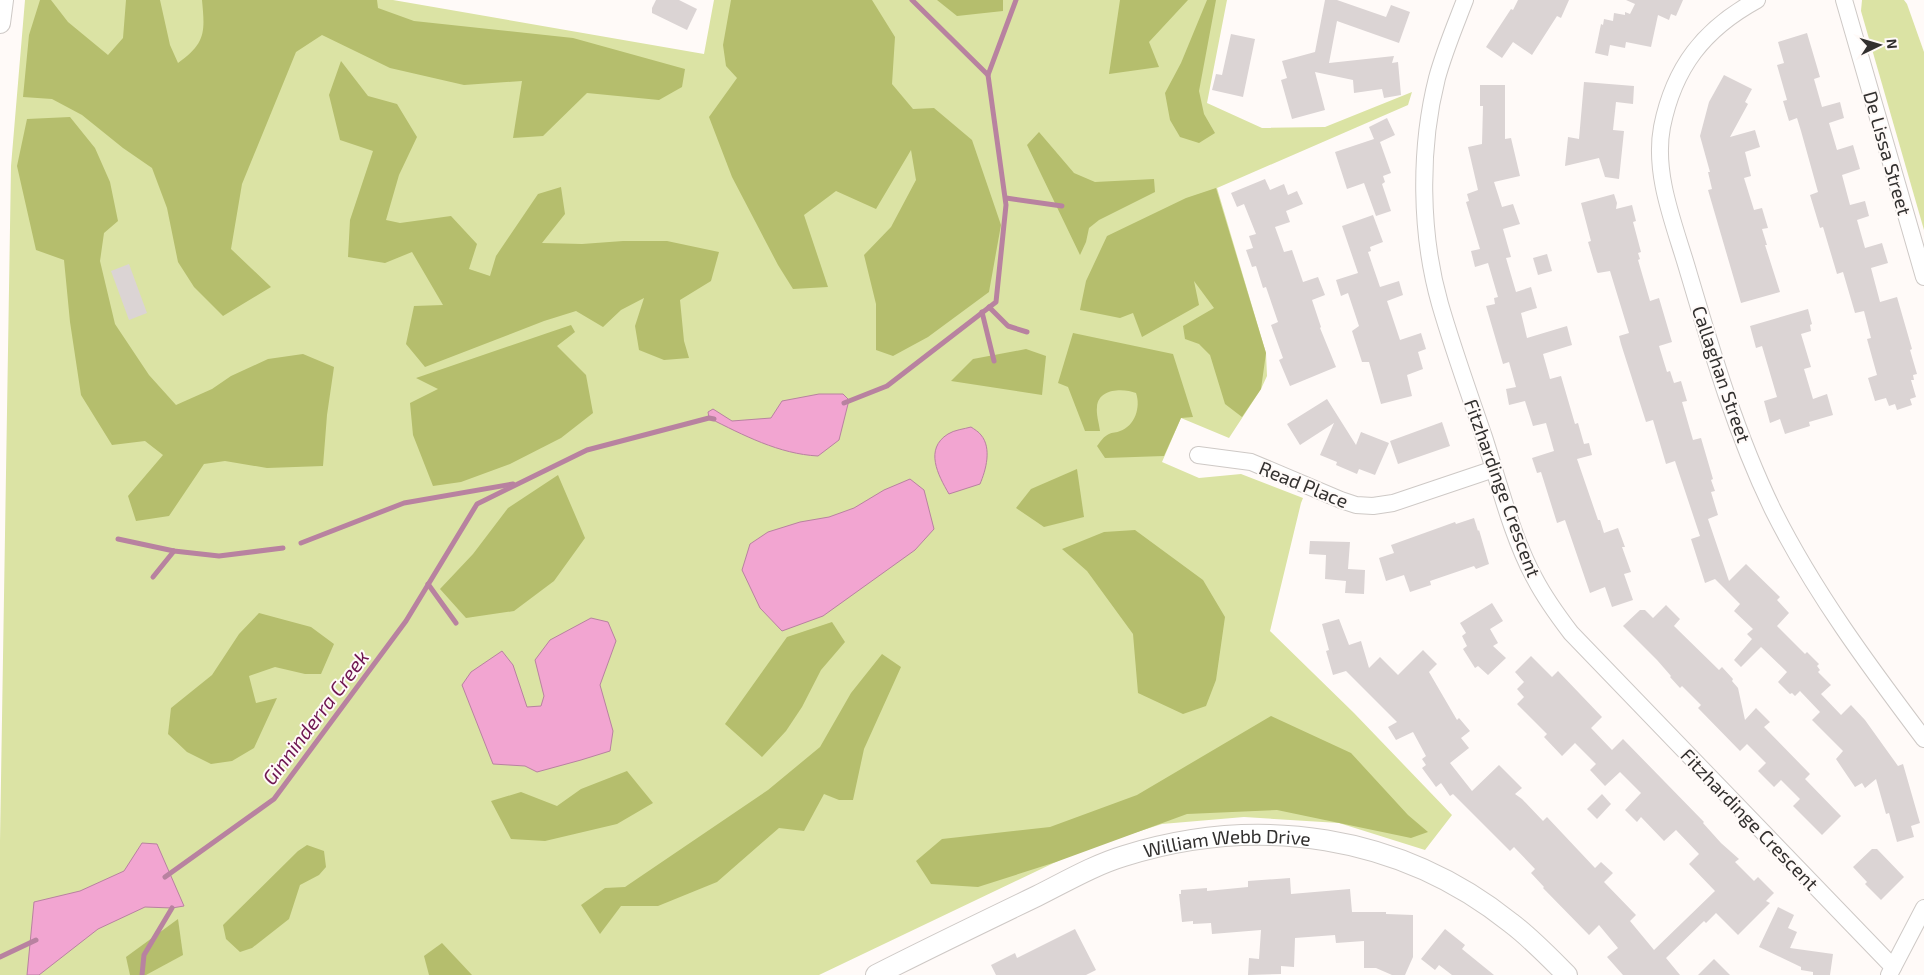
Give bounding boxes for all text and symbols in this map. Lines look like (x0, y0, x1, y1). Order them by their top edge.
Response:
north arrow (1854, 20, 1904, 70)
text: N (1884, 38, 1901, 50)
street label: De Lissa Street (1859, 88, 1917, 218)
street label: Callaghan Street (1688, 303, 1756, 445)
street label: Fitzhardinge Crescent (1460, 396, 1546, 580)
street label: Read Place (1256, 456, 1352, 512)
water label: Ginninderra Creek (257, 645, 373, 789)
street label: Fitzhardinge Crescent (1676, 743, 1824, 895)
street label: William Webb Drive (1141, 823, 1312, 861)

